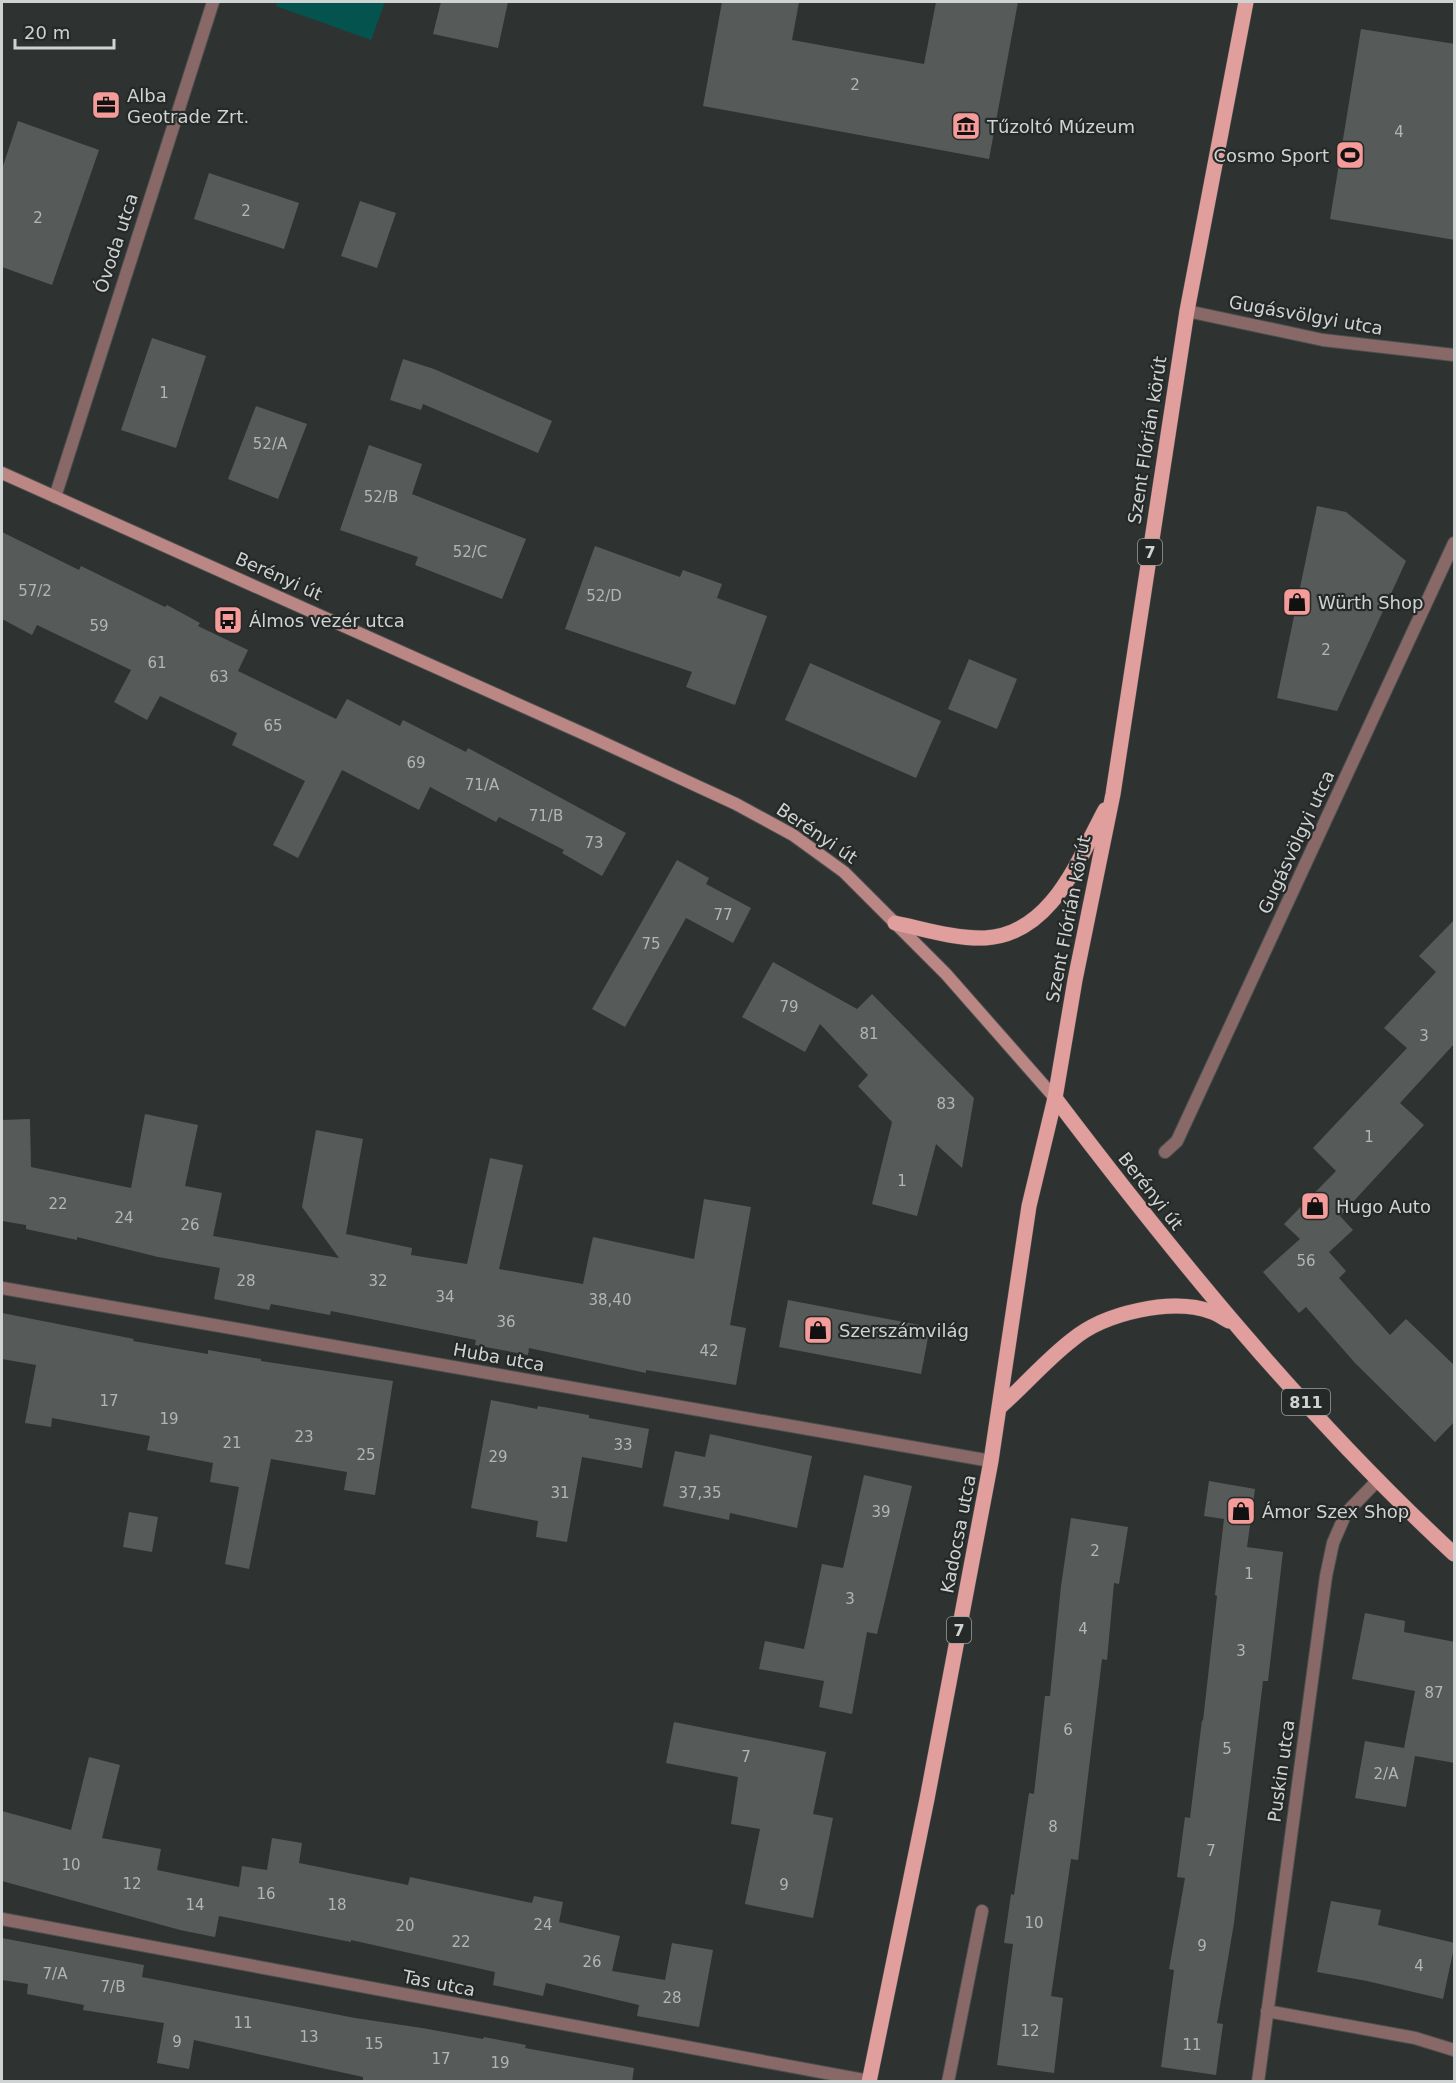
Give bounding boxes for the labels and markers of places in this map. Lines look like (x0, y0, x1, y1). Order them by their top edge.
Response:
place label: Alba Geotrade Zrt. (127, 85, 249, 127)
office icon: Alba Geotrade Zrt. (90, 89, 122, 121)
museum icon: Tűzoltó Múzeum (950, 110, 982, 142)
place label: Tűzoltó Múzeum (986, 116, 1135, 137)
sports icon: Cosmo Sport (1334, 139, 1366, 171)
place label: Cosmo Sport (1213, 145, 1329, 166)
shop icon: Würth Shop (1281, 586, 1313, 618)
place label: Würth Shop (1318, 592, 1423, 613)
bus stop icon: Álmos vezér utca (212, 604, 244, 636)
place label: Álmos vezér utca (249, 610, 405, 631)
shop icon: Hugo Auto (1299, 1190, 1331, 1222)
place label: Hugo Auto (1336, 1196, 1431, 1217)
shop icon: Szerszámvilág (802, 1314, 834, 1346)
place label: Szerszámvilág (839, 1320, 969, 1341)
shop icon: Ámor Szex Shop (1225, 1495, 1257, 1527)
place label: Ámor Szex Shop (1262, 1501, 1409, 1522)

